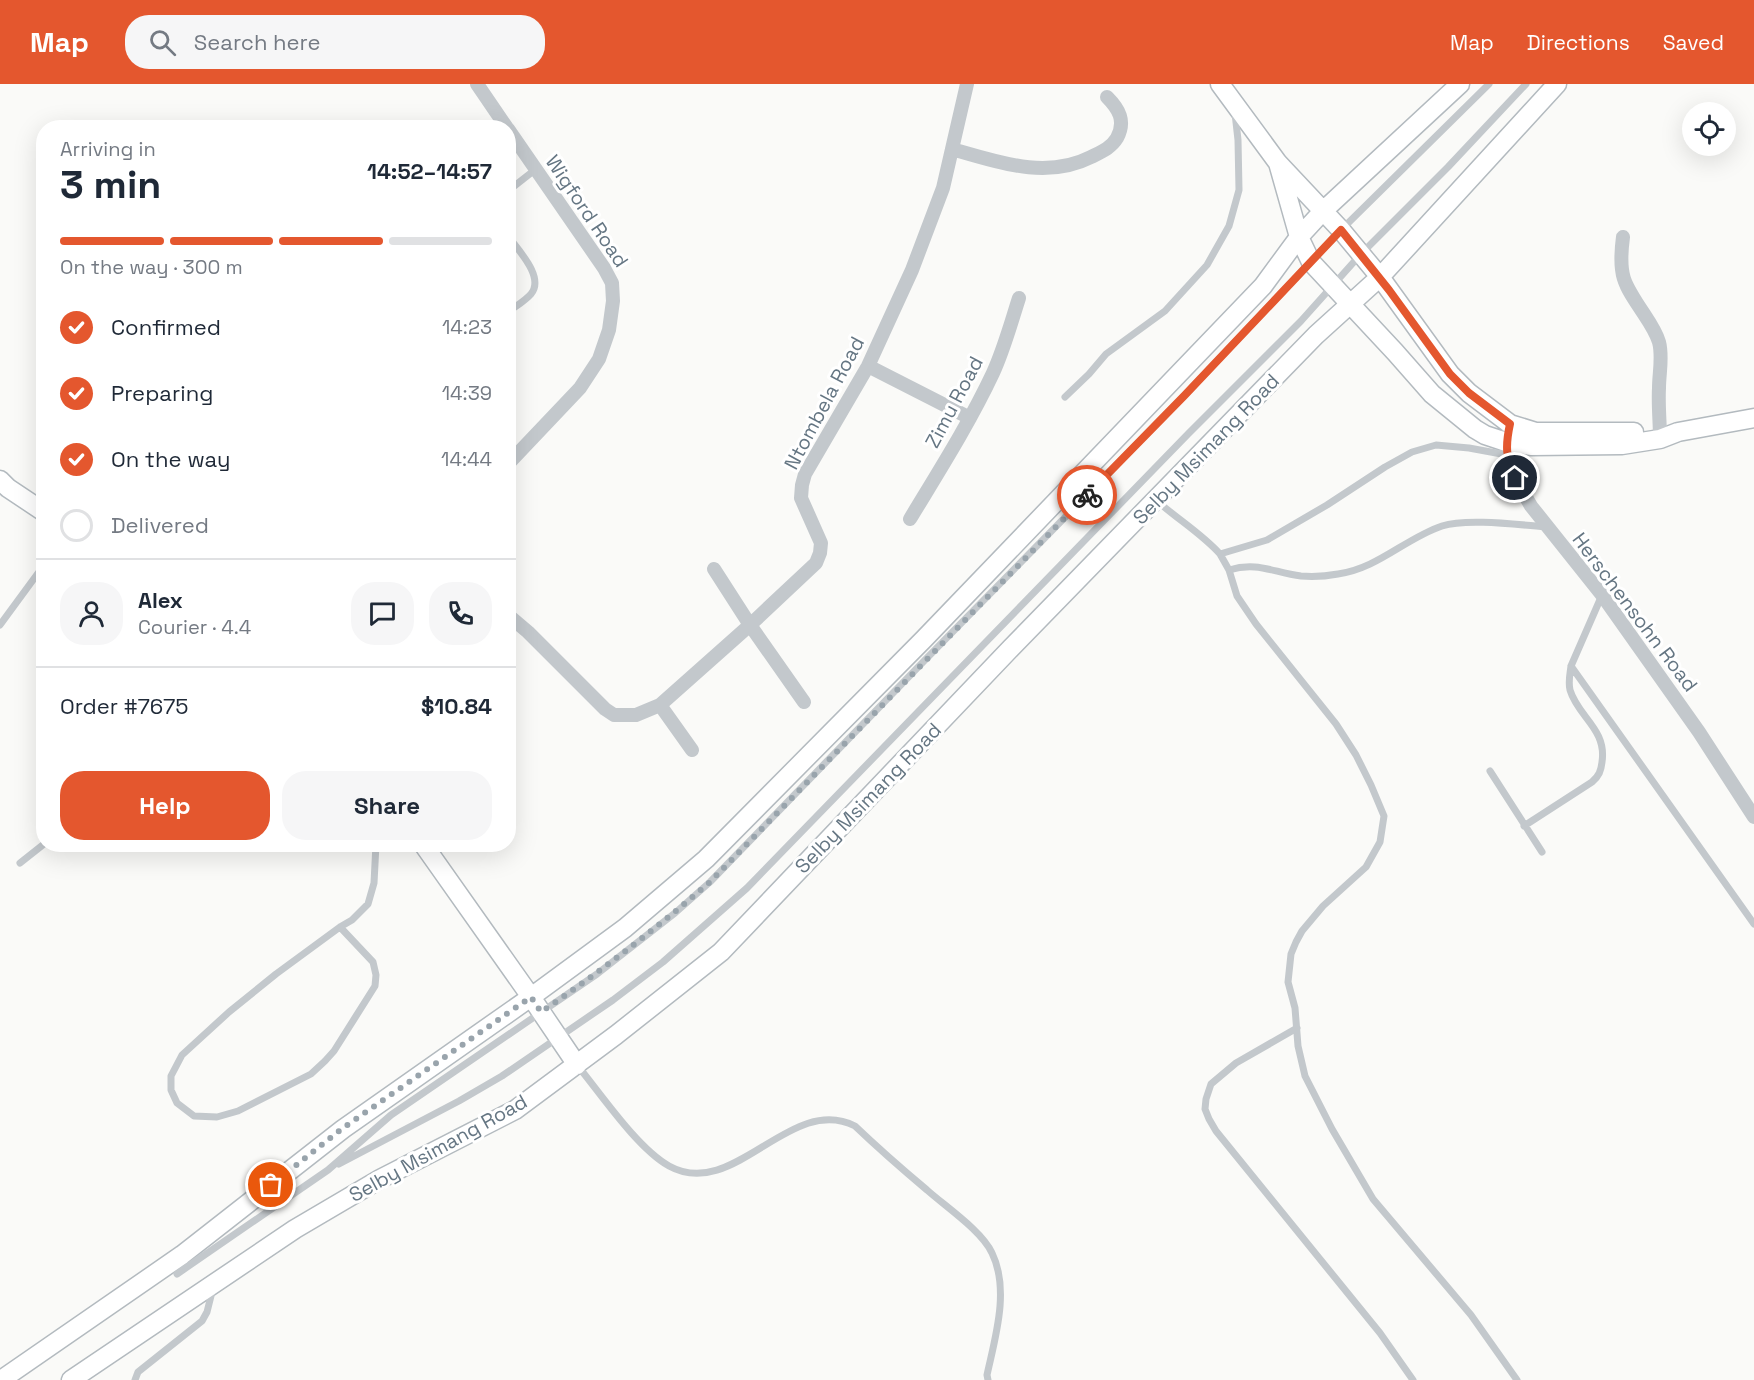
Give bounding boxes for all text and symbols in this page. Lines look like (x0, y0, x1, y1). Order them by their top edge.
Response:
search box (125, 15, 545, 69)
text: Map (30, 24, 89, 60)
icon: search (146, 26, 179, 59)
text: Search here (194, 28, 321, 56)
text: Map (1450, 29, 1494, 56)
text: Directions (1527, 29, 1630, 56)
text: Saved (1663, 29, 1724, 56)
map controls (1682, 102, 1736, 156)
button: locate (1682, 102, 1736, 156)
text: Arriving in (60, 136, 156, 162)
street label: Wigford Road (540, 150, 634, 272)
text: 14:52–14:57 (367, 157, 492, 185)
text: 3 min (60, 160, 161, 209)
text: On the way · 300 m (60, 254, 243, 280)
icon: check (60, 311, 93, 344)
text: Confirmed (111, 313, 221, 341)
text: 14:23 (442, 314, 492, 340)
street label: Ntombela Road (778, 332, 870, 474)
street label: Zimu Road (919, 352, 989, 452)
street label: Selby Msimang Road (1127, 368, 1285, 530)
icon: check (60, 377, 93, 410)
text: Preparing (111, 379, 213, 407)
text: 14:39 (442, 380, 492, 406)
icon: check (60, 443, 93, 476)
text: On the way (111, 445, 230, 473)
text: 14:44 (441, 446, 492, 472)
pin (1489, 452, 1540, 503)
icon: home (1498, 461, 1531, 494)
courier (1057, 465, 1117, 525)
icon: bike (1071, 479, 1104, 512)
text: Delivered (111, 511, 209, 539)
street label: Herschensohn Road (1567, 527, 1703, 697)
button: person (60, 582, 123, 645)
button: chat (351, 582, 414, 645)
button: phone (429, 582, 492, 645)
text: Alex (138, 586, 183, 614)
text: Courier · 4.4 (138, 614, 251, 640)
text: Order #7675 (60, 692, 189, 720)
text: $10.84 (421, 692, 492, 720)
street label: Selby Msimang Road (789, 717, 947, 879)
button: Help (60, 771, 270, 840)
button: Share (282, 771, 492, 840)
street label: Selby Msimang Road (344, 1088, 532, 1208)
pin (245, 1159, 296, 1210)
icon: bag (254, 1168, 287, 1201)

